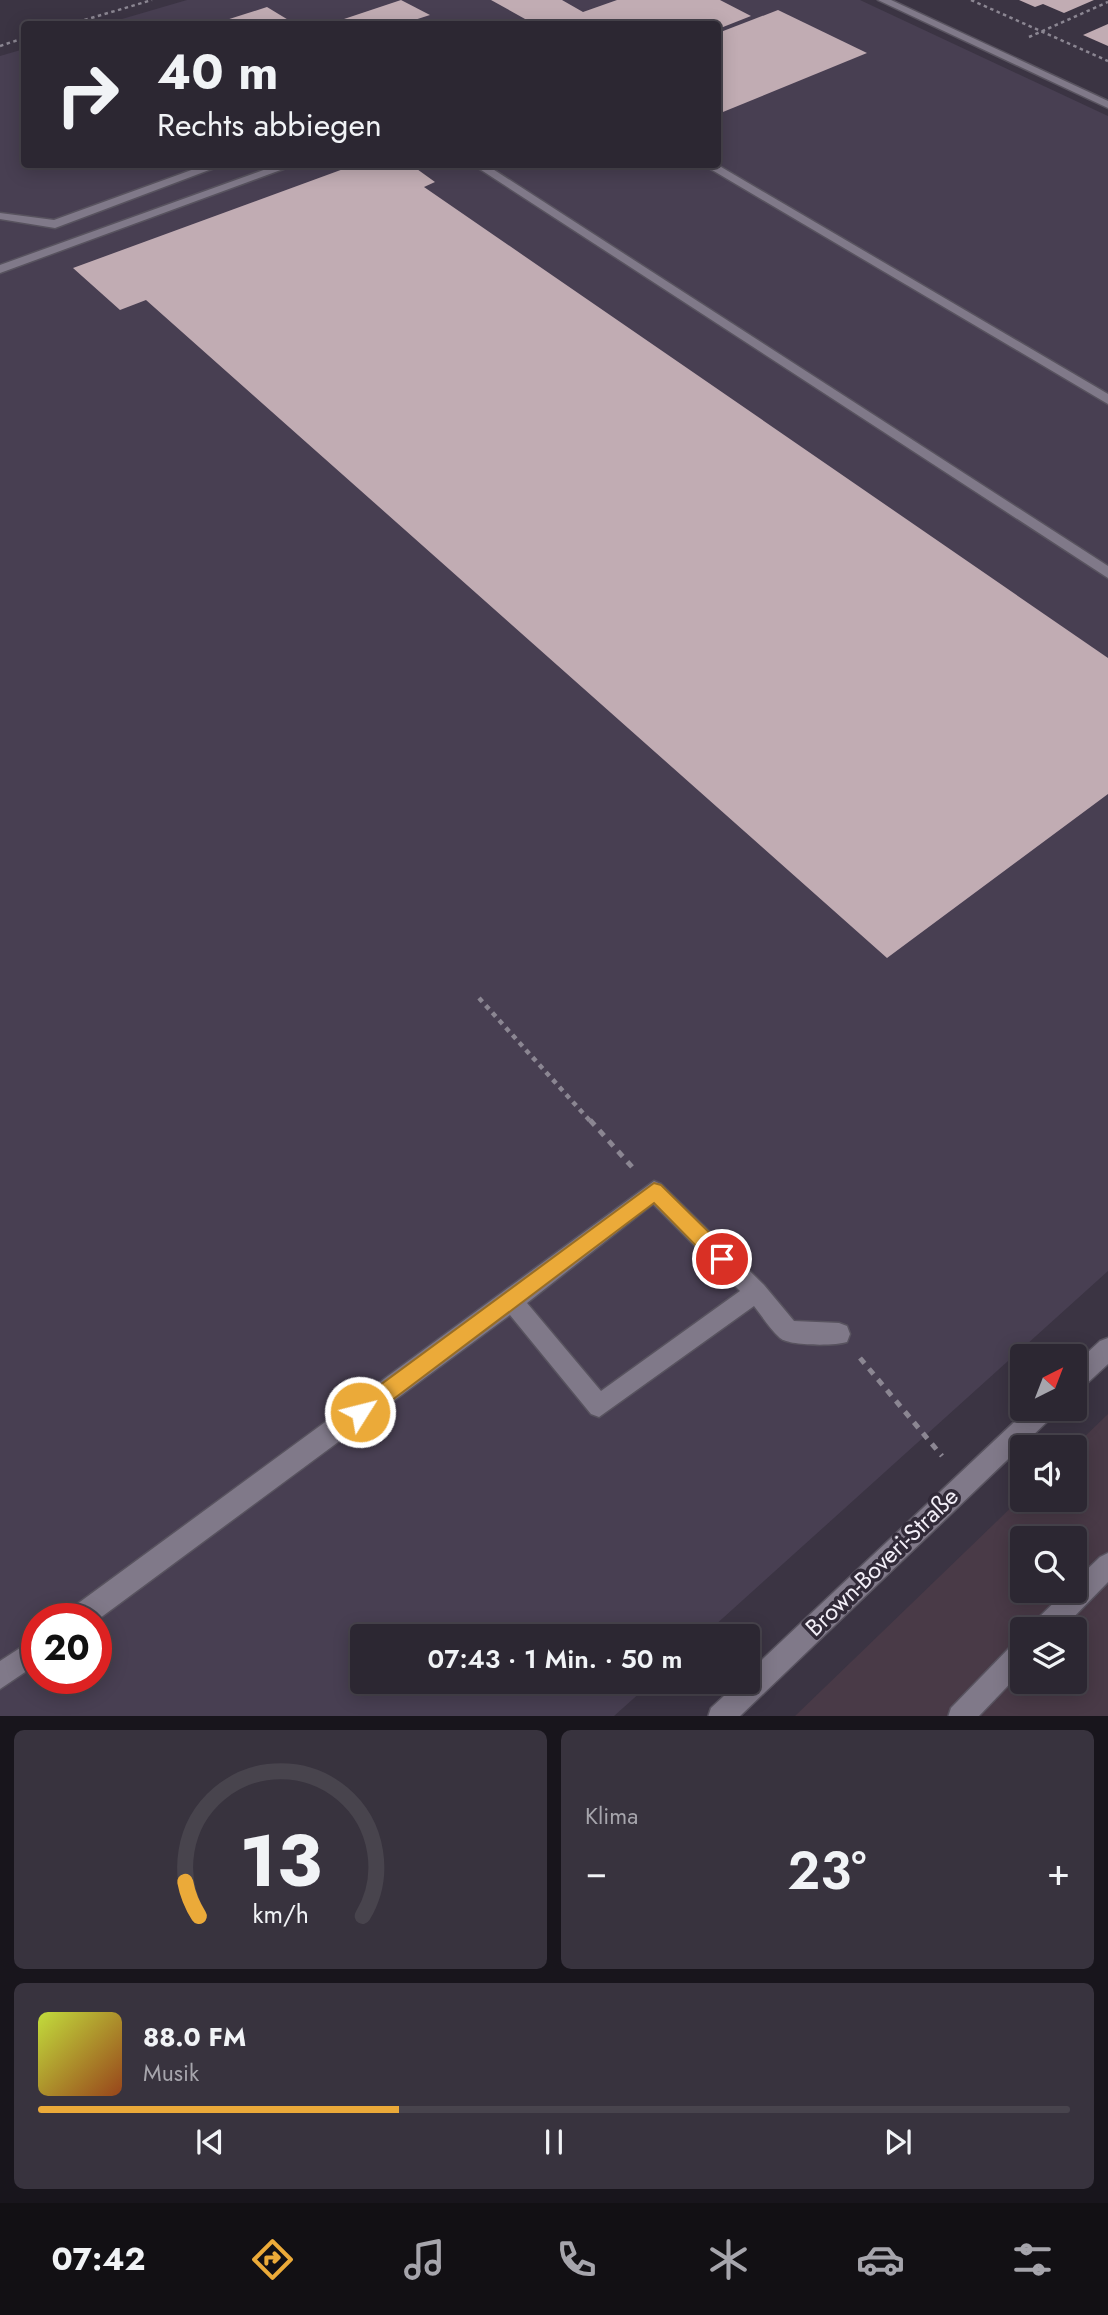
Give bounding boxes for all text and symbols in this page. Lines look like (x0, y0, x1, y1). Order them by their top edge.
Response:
text: 40 m (157, 37, 279, 107)
icon: right (42, 49, 133, 140)
text: Rechts abbiegen (157, 102, 382, 148)
pin (692, 1229, 752, 1289)
icon: arrive (703, 1240, 741, 1278)
north arrow (1010, 1344, 1087, 1421)
map controls (1010, 1344, 1087, 1694)
position arrow (323, 1375, 397, 1449)
button: sound (1010, 1435, 1087, 1512)
street label: Brown-Boveri-Straße (797, 1479, 966, 1644)
button: search (1010, 1526, 1087, 1603)
speed limit sign: 20 (21, 1603, 112, 1694)
button: layers (1010, 1617, 1087, 1694)
text: 07:43 · 1 Min. · 50 m (428, 1640, 682, 1678)
text: Klima (585, 1799, 638, 1833)
text: 13 (239, 1808, 322, 1913)
text: 23° (788, 1833, 866, 1909)
text: − (585, 1844, 607, 1899)
text: + (1047, 1844, 1070, 1899)
text: km/h (252, 1895, 309, 1931)
text: 88.0 FM (143, 2018, 246, 2056)
text: Musik (143, 2056, 199, 2090)
icon: previous (191, 2123, 229, 2161)
icon: pause (535, 2123, 573, 2161)
icon: next (879, 2123, 917, 2161)
icon: directions (248, 2235, 297, 2284)
icon: music (400, 2235, 449, 2284)
icon: phone (552, 2235, 601, 2284)
icon: climate (704, 2235, 753, 2284)
icon: car (856, 2235, 905, 2284)
icon: filters (1008, 2235, 1057, 2284)
text: 07:42 (51, 2236, 146, 2282)

